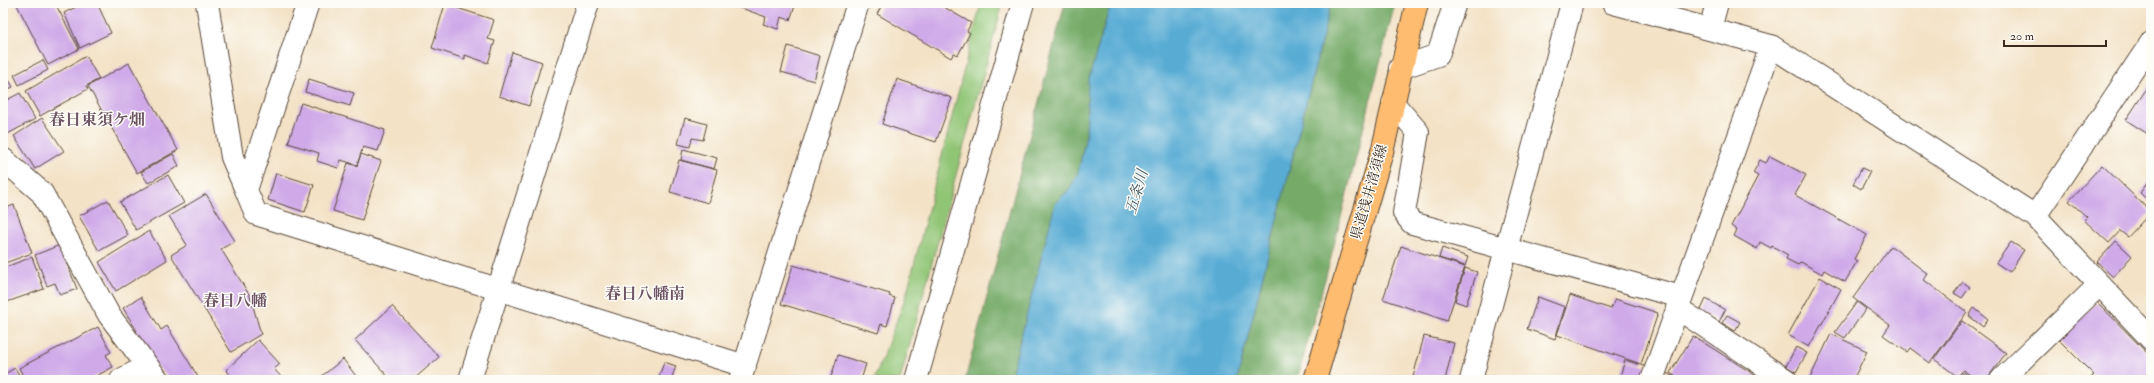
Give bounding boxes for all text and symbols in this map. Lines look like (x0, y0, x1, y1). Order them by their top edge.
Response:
scale bar (2004, 22, 2106, 48)
text: 20 m (2010, 29, 2035, 44)
district label: 春日東須ケ畑 (49, 110, 145, 130)
street label: 県道浅井清須線 (1347, 143, 1391, 241)
water label: 五条川 (1122, 166, 1153, 216)
district label: 春日八幡南 (605, 284, 685, 304)
district label: 春日八幡 (203, 291, 267, 311)

